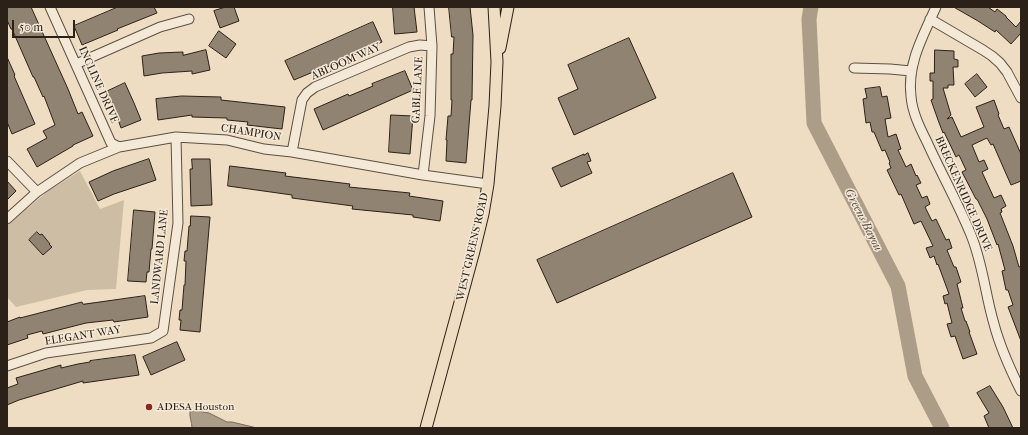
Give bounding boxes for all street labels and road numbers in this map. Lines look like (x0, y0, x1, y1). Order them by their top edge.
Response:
street label: ABLOOM WAY (309, 41, 383, 83)
street label: INCLINE DRIVE (75, 45, 121, 125)
street label: GABLE LANE (410, 56, 426, 124)
street label: CHAMPION (220, 122, 282, 144)
street label: BRECKENRIDGE DRIVE (932, 135, 994, 253)
street label: WEST GREENS ROAD (454, 192, 492, 302)
street label: LANDWARD LANE (148, 209, 172, 305)
street label: ELEGANT WAY (44, 323, 122, 349)

